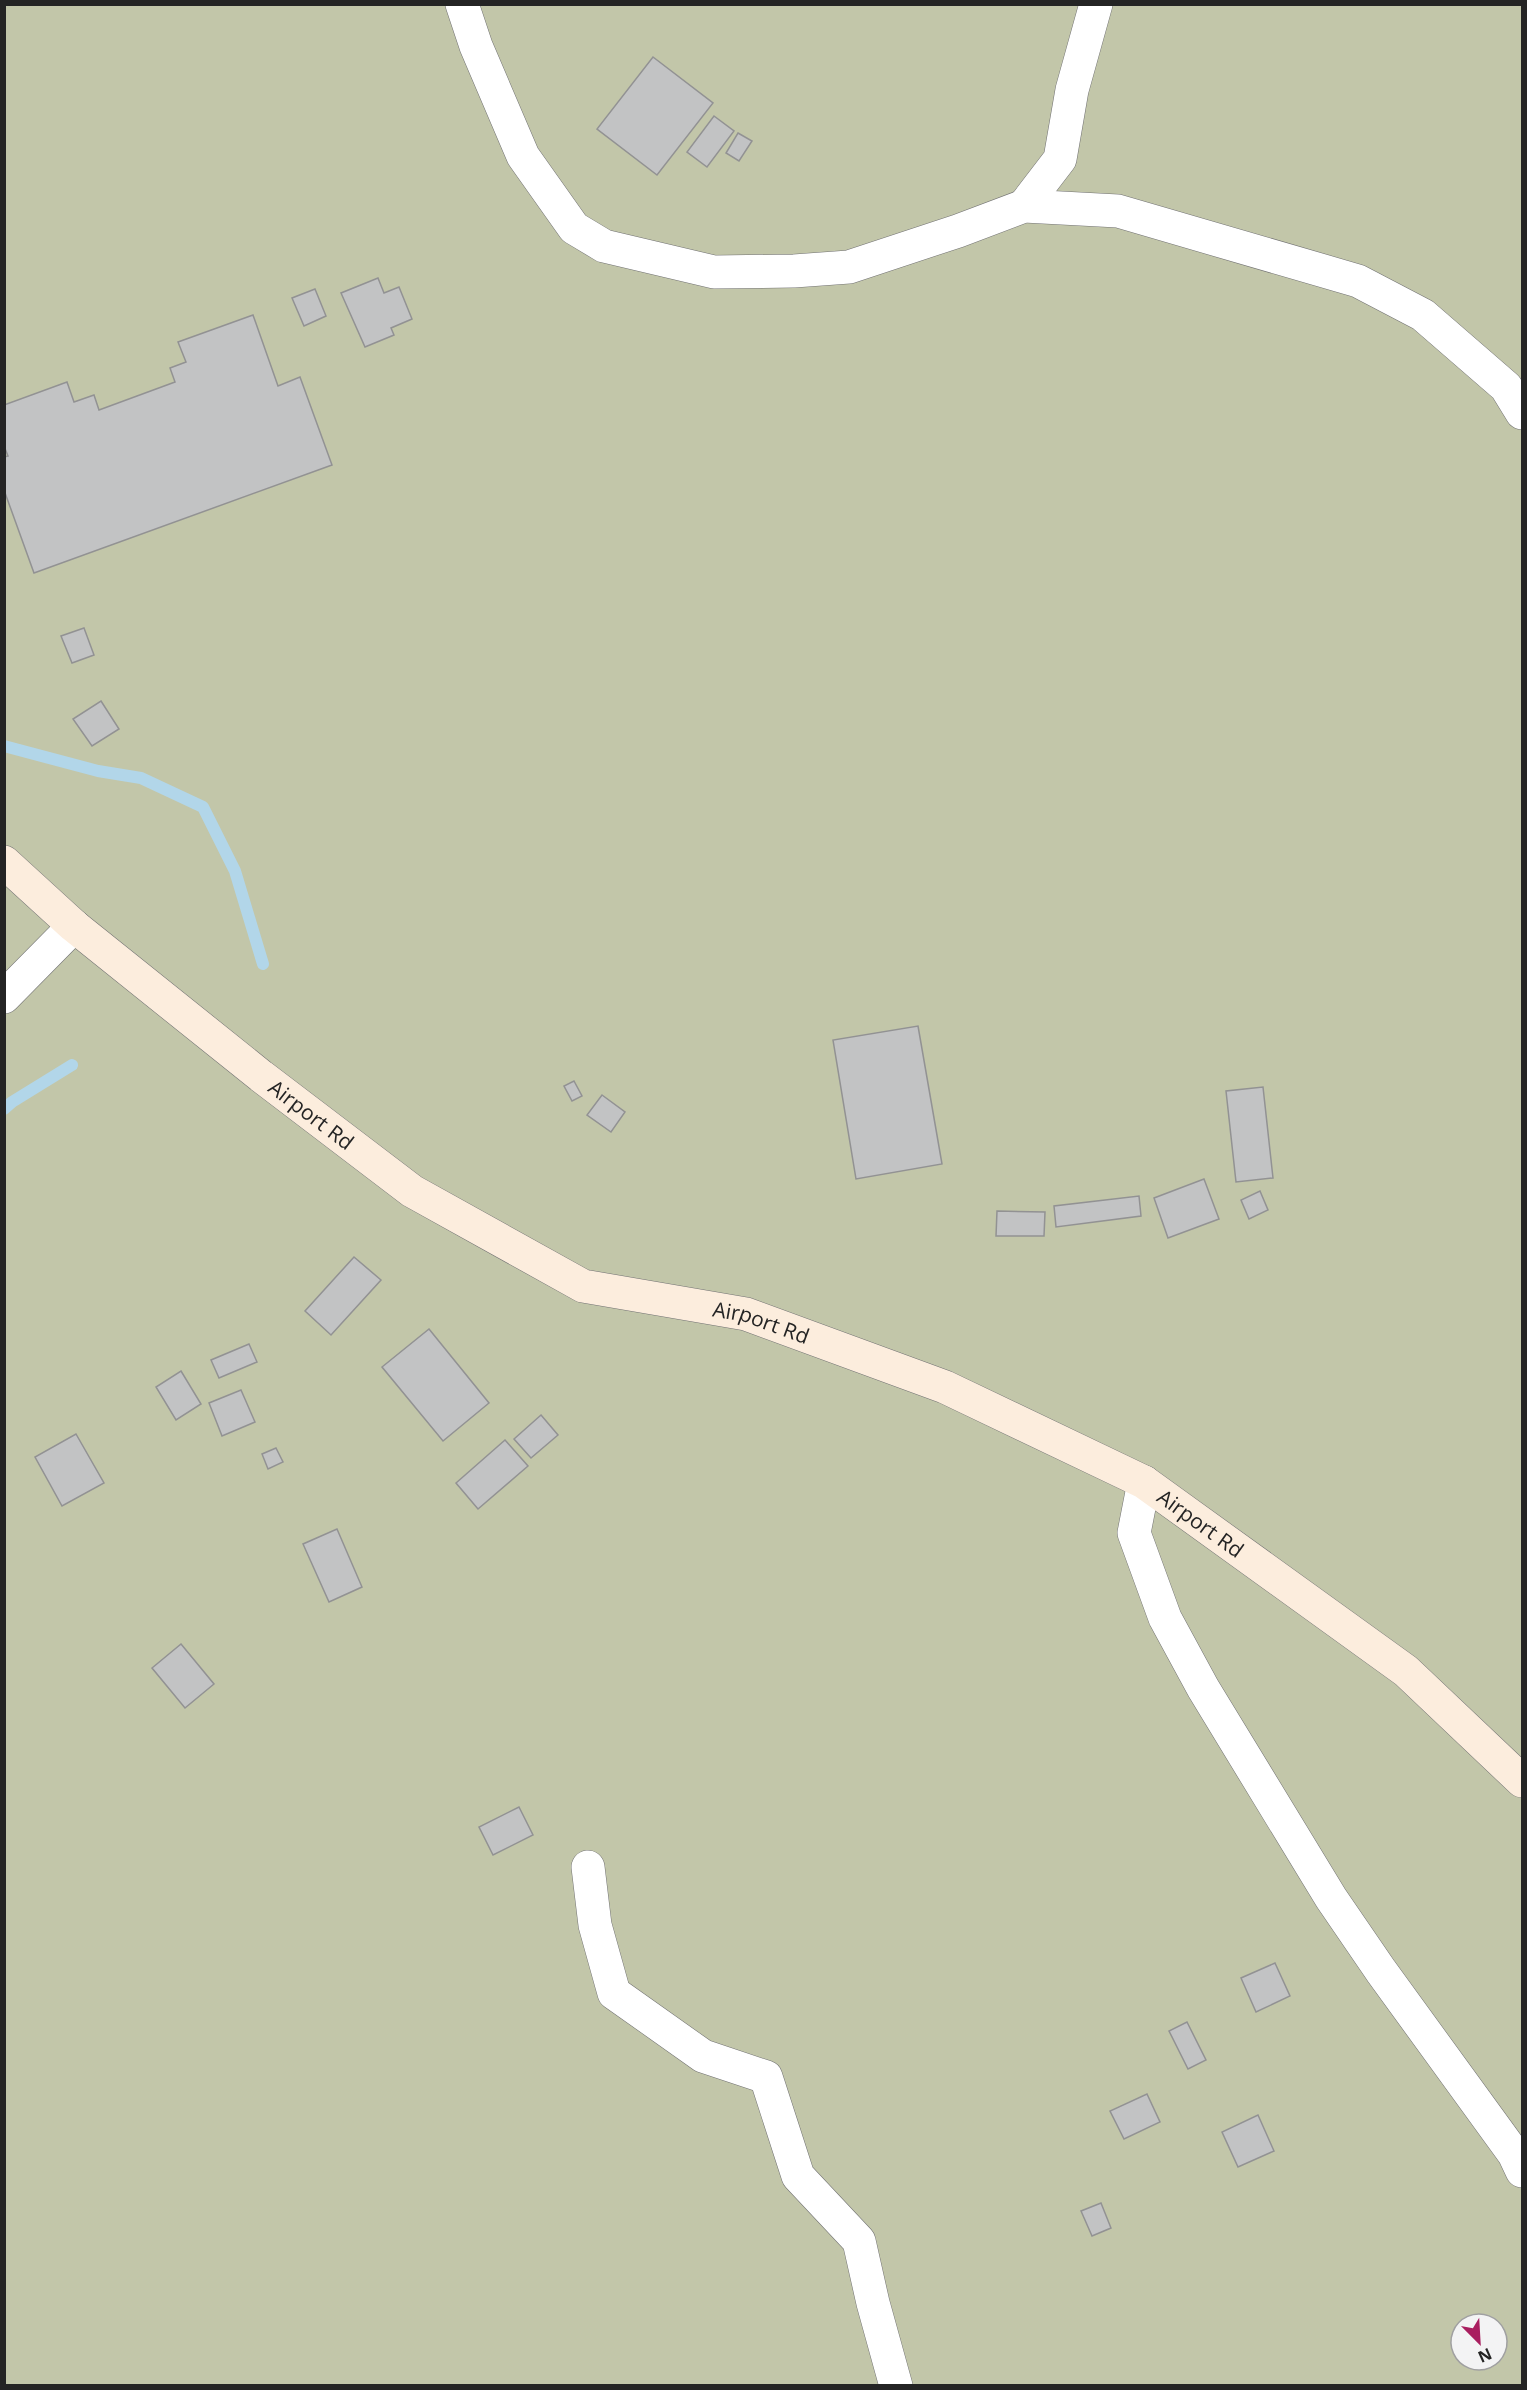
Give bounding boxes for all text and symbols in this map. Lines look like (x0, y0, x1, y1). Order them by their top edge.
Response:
street label: Airport Rd (263, 1073, 360, 1156)
street label: Airport Rd (711, 1295, 813, 1350)
street label: Airport Rd (1152, 1482, 1250, 1564)
north arrow (1449, 2312, 1509, 2372)
text: N (1475, 2343, 1496, 2368)

